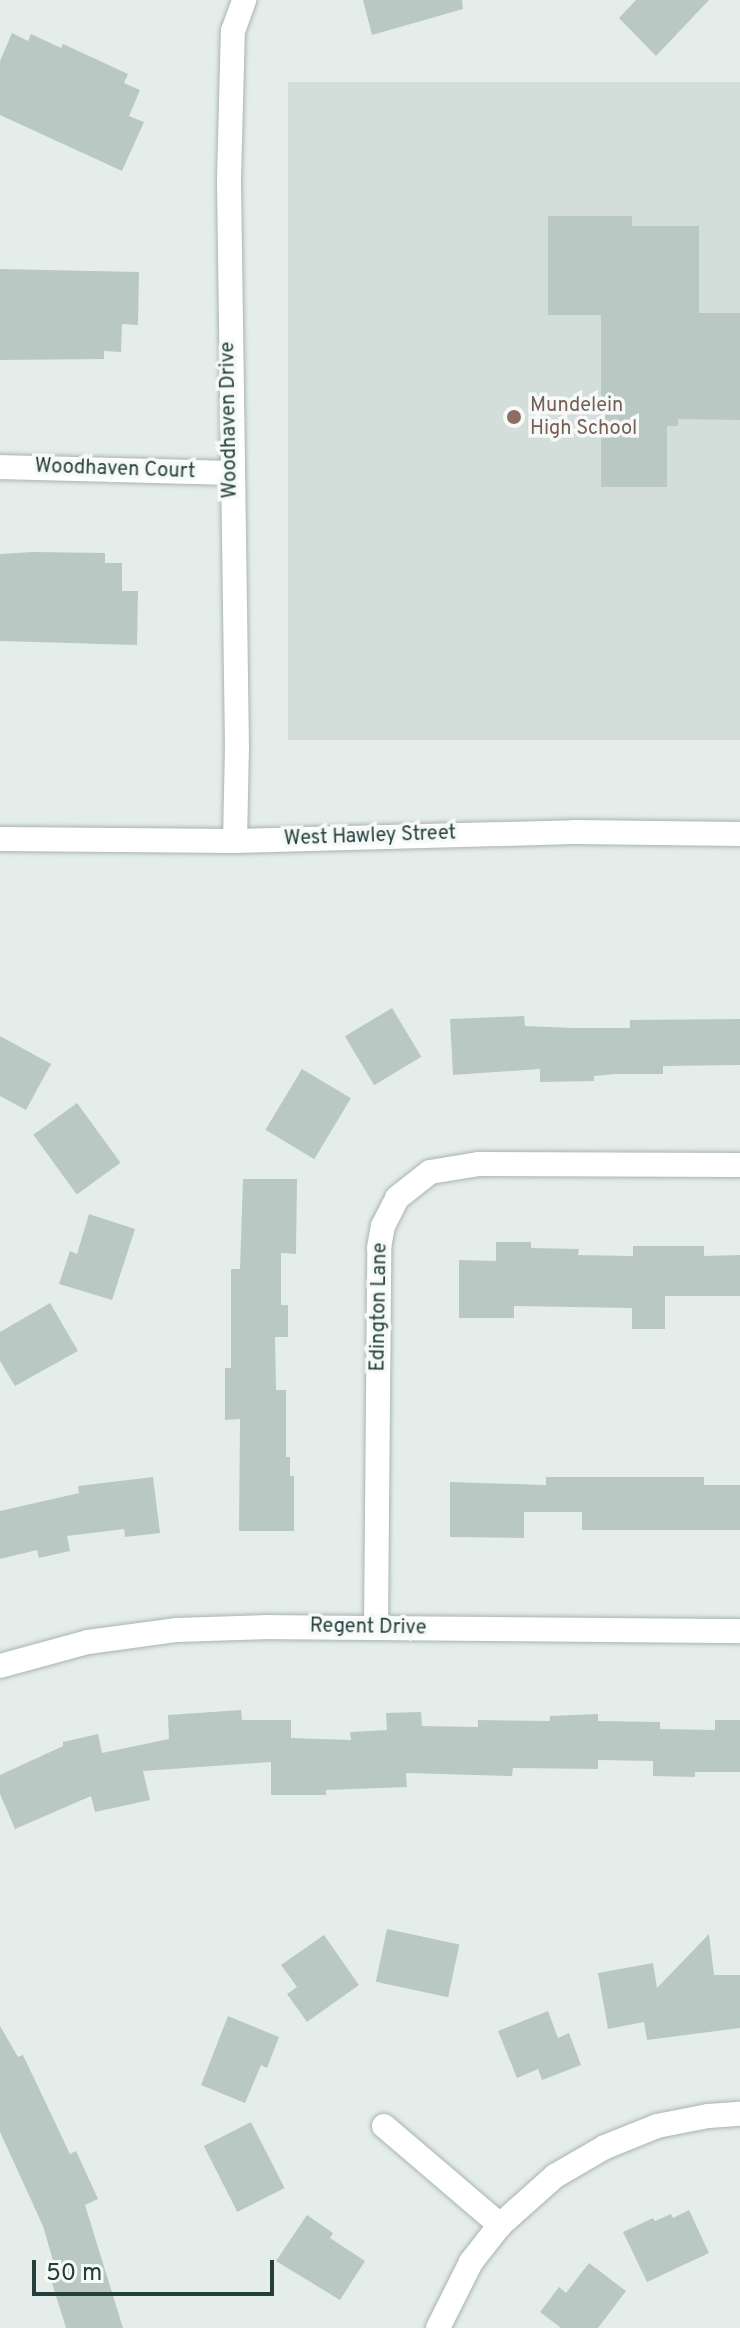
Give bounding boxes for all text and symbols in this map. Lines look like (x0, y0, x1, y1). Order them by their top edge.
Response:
street label: Woodhaven Drive (217, 341, 243, 499)
place label: Mundelein High School (530, 394, 637, 441)
marker: Mundelein High School (505, 408, 523, 426)
street label: Woodhaven Court (34, 455, 196, 485)
street label: West Hawley Street (283, 822, 457, 852)
street label: Edington Lane (367, 1242, 393, 1372)
street label: Regent Drive (309, 1615, 427, 1641)
scale bar (36, 2244, 278, 2294)
text: 50 m (46, 2259, 102, 2289)

